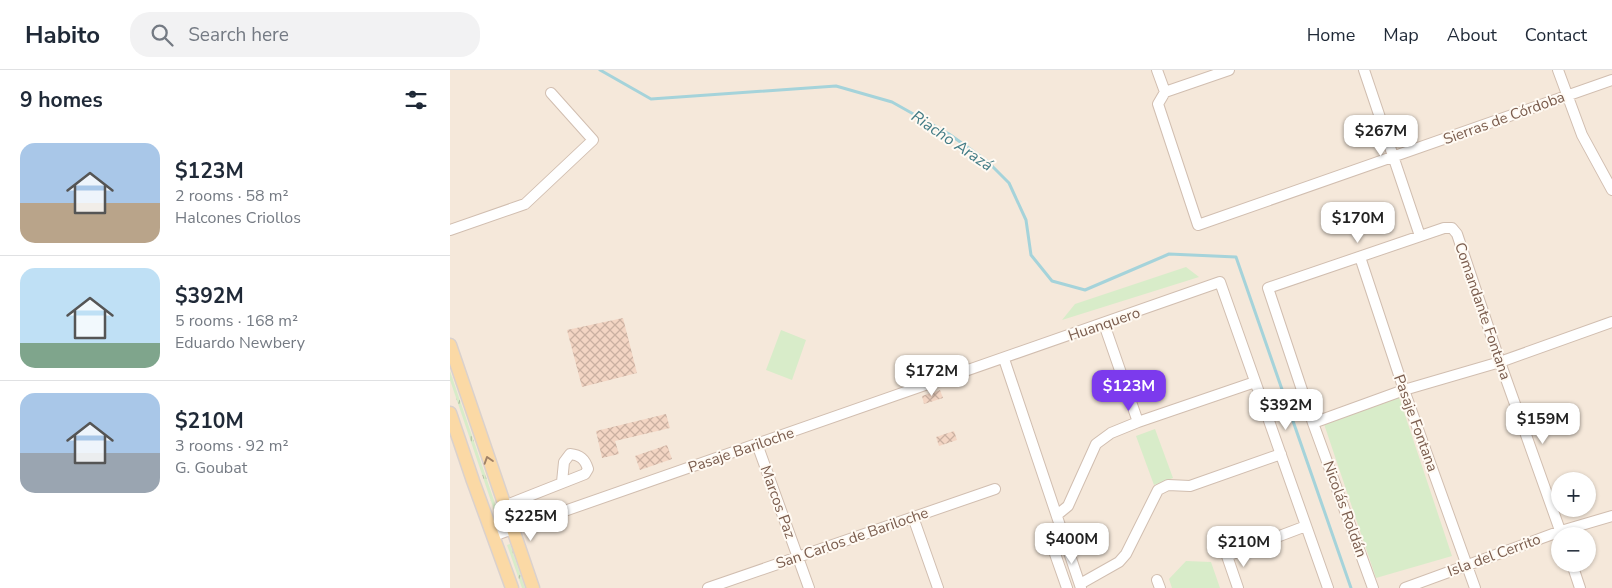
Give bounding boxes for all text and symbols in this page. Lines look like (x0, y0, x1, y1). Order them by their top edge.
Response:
search box (130, 12, 480, 57)
text: Habito (25, 19, 100, 51)
icon: search (148, 21, 176, 49)
text: Search here (188, 22, 289, 48)
text: Home (1307, 23, 1355, 47)
text: Map (1383, 23, 1419, 47)
text: About (1447, 23, 1497, 47)
text: Contact (1525, 23, 1587, 47)
text: 9 homes (20, 86, 103, 114)
icon: filters (402, 86, 430, 114)
street label: Sierras de Córdoba (1440, 87, 1568, 149)
water label: Riacho Arazá (907, 106, 998, 177)
pin: $267M (1346, 114, 1416, 157)
text: $267M (1355, 120, 1407, 142)
text: $123M (175, 157, 244, 185)
icon: home (60, 163, 120, 223)
text: 2 rooms · 58 m² (175, 185, 288, 207)
pin: $170M (1323, 202, 1393, 244)
text: Halcones Criollos (175, 207, 301, 229)
text: $170M (1332, 207, 1384, 229)
street label: Comandante Fontana (1450, 240, 1516, 382)
text: $392M (175, 282, 244, 310)
icon: home (60, 288, 120, 348)
street label: Huanquero (1065, 302, 1143, 346)
text: 5 rooms · 168 m² (175, 310, 298, 332)
text: Eduardo Newbery (175, 332, 305, 354)
pin: $172M (897, 354, 967, 397)
text: $172M (906, 360, 958, 382)
pin: $123M (1094, 370, 1164, 412)
street label: Pasaje Fontana (1389, 372, 1443, 474)
text: $123M (1103, 375, 1155, 397)
pin: $392M (1251, 388, 1321, 431)
text: $392M (1260, 394, 1312, 416)
pin: $159M (1508, 402, 1578, 445)
text: $210M (175, 407, 244, 435)
text: $159M (1517, 408, 1569, 430)
icon: home (60, 413, 120, 473)
street label: Pasaje Bariloche (685, 423, 797, 477)
text: 3 rooms · 92 m² (175, 435, 288, 457)
one-way arrow (484, 456, 494, 464)
text: G. Goubat (175, 457, 247, 479)
street label: Nicolás Roldán (1318, 458, 1372, 560)
street label: Marcos Paz (756, 463, 800, 541)
map controls (1551, 472, 1596, 572)
button: + (1551, 472, 1596, 517)
pin: $225M (496, 500, 566, 542)
street label: San Carlos de Bariloche (773, 502, 931, 574)
text: $225M (505, 505, 557, 527)
pin: $400M (1037, 522, 1107, 565)
pin: $210M (1209, 526, 1279, 568)
button: − (1551, 527, 1596, 572)
text: $400M (1046, 528, 1098, 550)
street label: Isla del Cerrito (1445, 529, 1543, 581)
text: $210M (1218, 531, 1270, 553)

